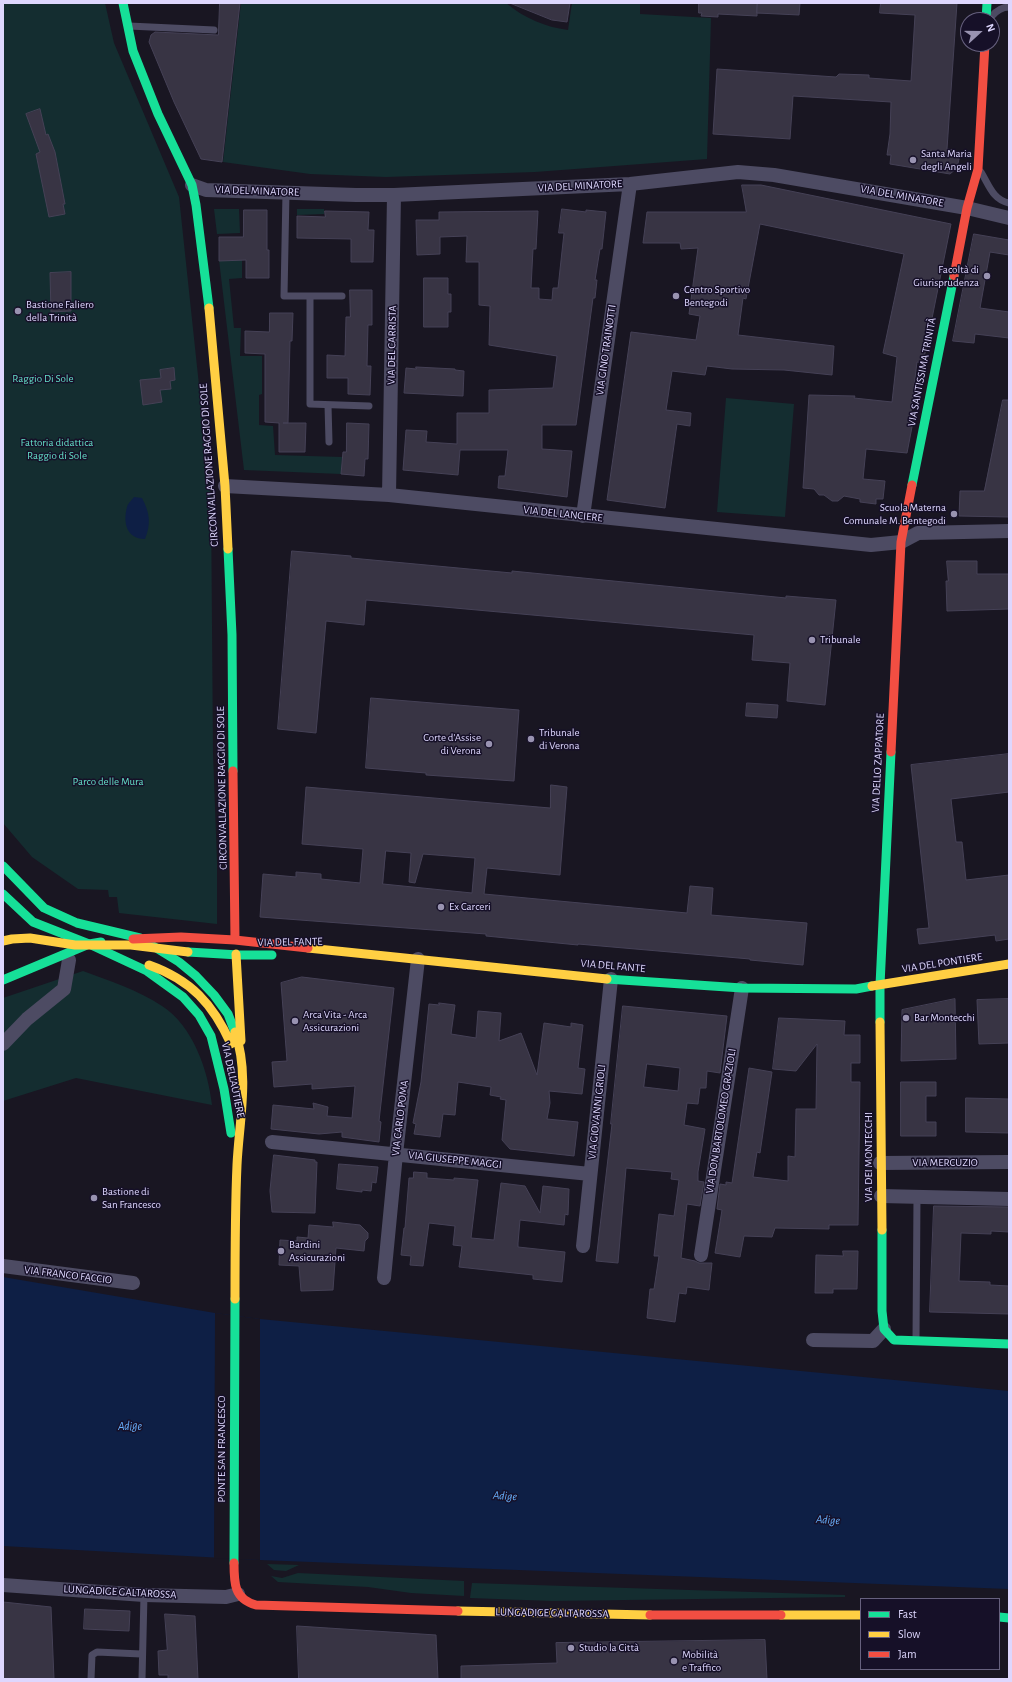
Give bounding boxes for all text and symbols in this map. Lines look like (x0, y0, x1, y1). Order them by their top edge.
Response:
north arrow (960, 12, 1000, 52)
text: N (984, 22, 997, 33)
place label: Santa Maria degli Angeli (921, 147, 972, 173)
marker: Santa Maria degli Angeli (908, 155, 918, 165)
street label: VIA DEL MINATORE (538, 177, 622, 195)
street label: VIA DEL MINATORE (859, 182, 945, 210)
street label: VIA DEL MINATORE (215, 183, 299, 199)
place label: Facoltà di Giurisprudenza (913, 263, 979, 289)
marker: Facoltà di Giurisprudenza (982, 271, 992, 281)
place label: Centro Sportivo Bentegodi (684, 283, 750, 309)
marker: Centro Sportivo Bentegodi (671, 291, 681, 301)
place label: Bastione Faliero della Trinità (26, 298, 94, 324)
street label: VIA GINO TRAINOTTI (593, 304, 619, 396)
street label: VIA DEL CARRISTA (385, 305, 399, 385)
marker: Bastione Faliero della Trinità (13, 306, 23, 316)
street label: VIA SANTISSIMA TRINITÀ (905, 316, 939, 428)
park label: Raggio Di Sole (12, 372, 74, 386)
street label: CIRCONVALLAZIONE RAGGIO DI SOLE (197, 383, 221, 547)
park label: Fattoria didattica Raggio di Sole (21, 436, 93, 462)
place label: Scuola Materna Comunale M. Bentegodi (844, 501, 946, 527)
street label: VIA DEL LANCIERE (523, 503, 603, 525)
marker: Scuola Materna Comunale M. Bentegodi (949, 509, 959, 519)
place label: Tribunale (820, 633, 861, 647)
marker: Tribunale (807, 635, 817, 645)
street label: CIRCONVALLAZIONE RAGGIO DI SOLE (214, 706, 230, 870)
street label: VIA DELLO ZAPPATORE (869, 713, 887, 813)
place label: Tribunale di Verona (539, 726, 580, 752)
place label: Corte d’Assise di Verona (423, 731, 481, 757)
marker: Tribunale di Verona (526, 734, 536, 744)
marker: Corte d’Assise di Verona (484, 739, 494, 749)
park label: Parco delle Mura (73, 775, 143, 789)
place label: Ex Carceri (449, 900, 491, 914)
marker: Ex Carceri (436, 902, 446, 912)
street label: VIA DEL FANTE (257, 935, 323, 949)
street label: VIA DEL PONTIERE (901, 950, 983, 976)
street label: VIA DEL FANTE (580, 957, 646, 975)
place label: Arca Vita - Arca Assicurazioni (303, 1008, 367, 1034)
place label: Bar Montecchi (914, 1011, 975, 1025)
marker: Bar Montecchi (901, 1013, 911, 1023)
marker: Arca Vita - Arca Assicurazioni (290, 1016, 300, 1026)
street label: VIA DELL'AUTIERE (219, 1041, 247, 1119)
street label: VIA DON BARTOLOMEO GRAZIOLI (703, 1048, 739, 1194)
street label: VIA GIOVANNI GRIOLI (585, 1064, 609, 1160)
street label: VIA CARLO POMA (389, 1079, 411, 1157)
street label: VIA DEI MONTECCHI (862, 1112, 876, 1202)
street label: VIA GIUSEPPE MAGGI (408, 1149, 502, 1171)
street label: VIA MERCUZIO (912, 1156, 978, 1170)
place label: Bastione di San Francesco (102, 1185, 161, 1211)
marker: Bastione di San Francesco (89, 1193, 99, 1203)
place label: Bardini Assicurazioni (289, 1238, 345, 1264)
marker: Bardini Assicurazioni (276, 1246, 286, 1256)
street label: VIA FRANCO FACCIO (23, 1263, 113, 1287)
street label: PONTE SAN FRANCESCO (215, 1396, 229, 1502)
water label: Adige (118, 1419, 142, 1433)
water label: Adige (492, 1488, 518, 1504)
water label: Adige (815, 1512, 841, 1528)
street label: LUNGADIGE GALTAROSSA (63, 1582, 177, 1602)
legend (860, 1598, 1000, 1670)
street label: LUNGADIGE GALTAROSSA (495, 1605, 609, 1621)
text: Fast (898, 1608, 917, 1620)
text: Slow (898, 1628, 920, 1640)
place label: Studio la Città (579, 1641, 639, 1655)
marker: Studio la Città (566, 1643, 576, 1653)
place label: Mobilità e Traffico (682, 1648, 721, 1674)
text: Jam (898, 1648, 917, 1660)
marker: Mobilità e Traffico (669, 1656, 679, 1666)

